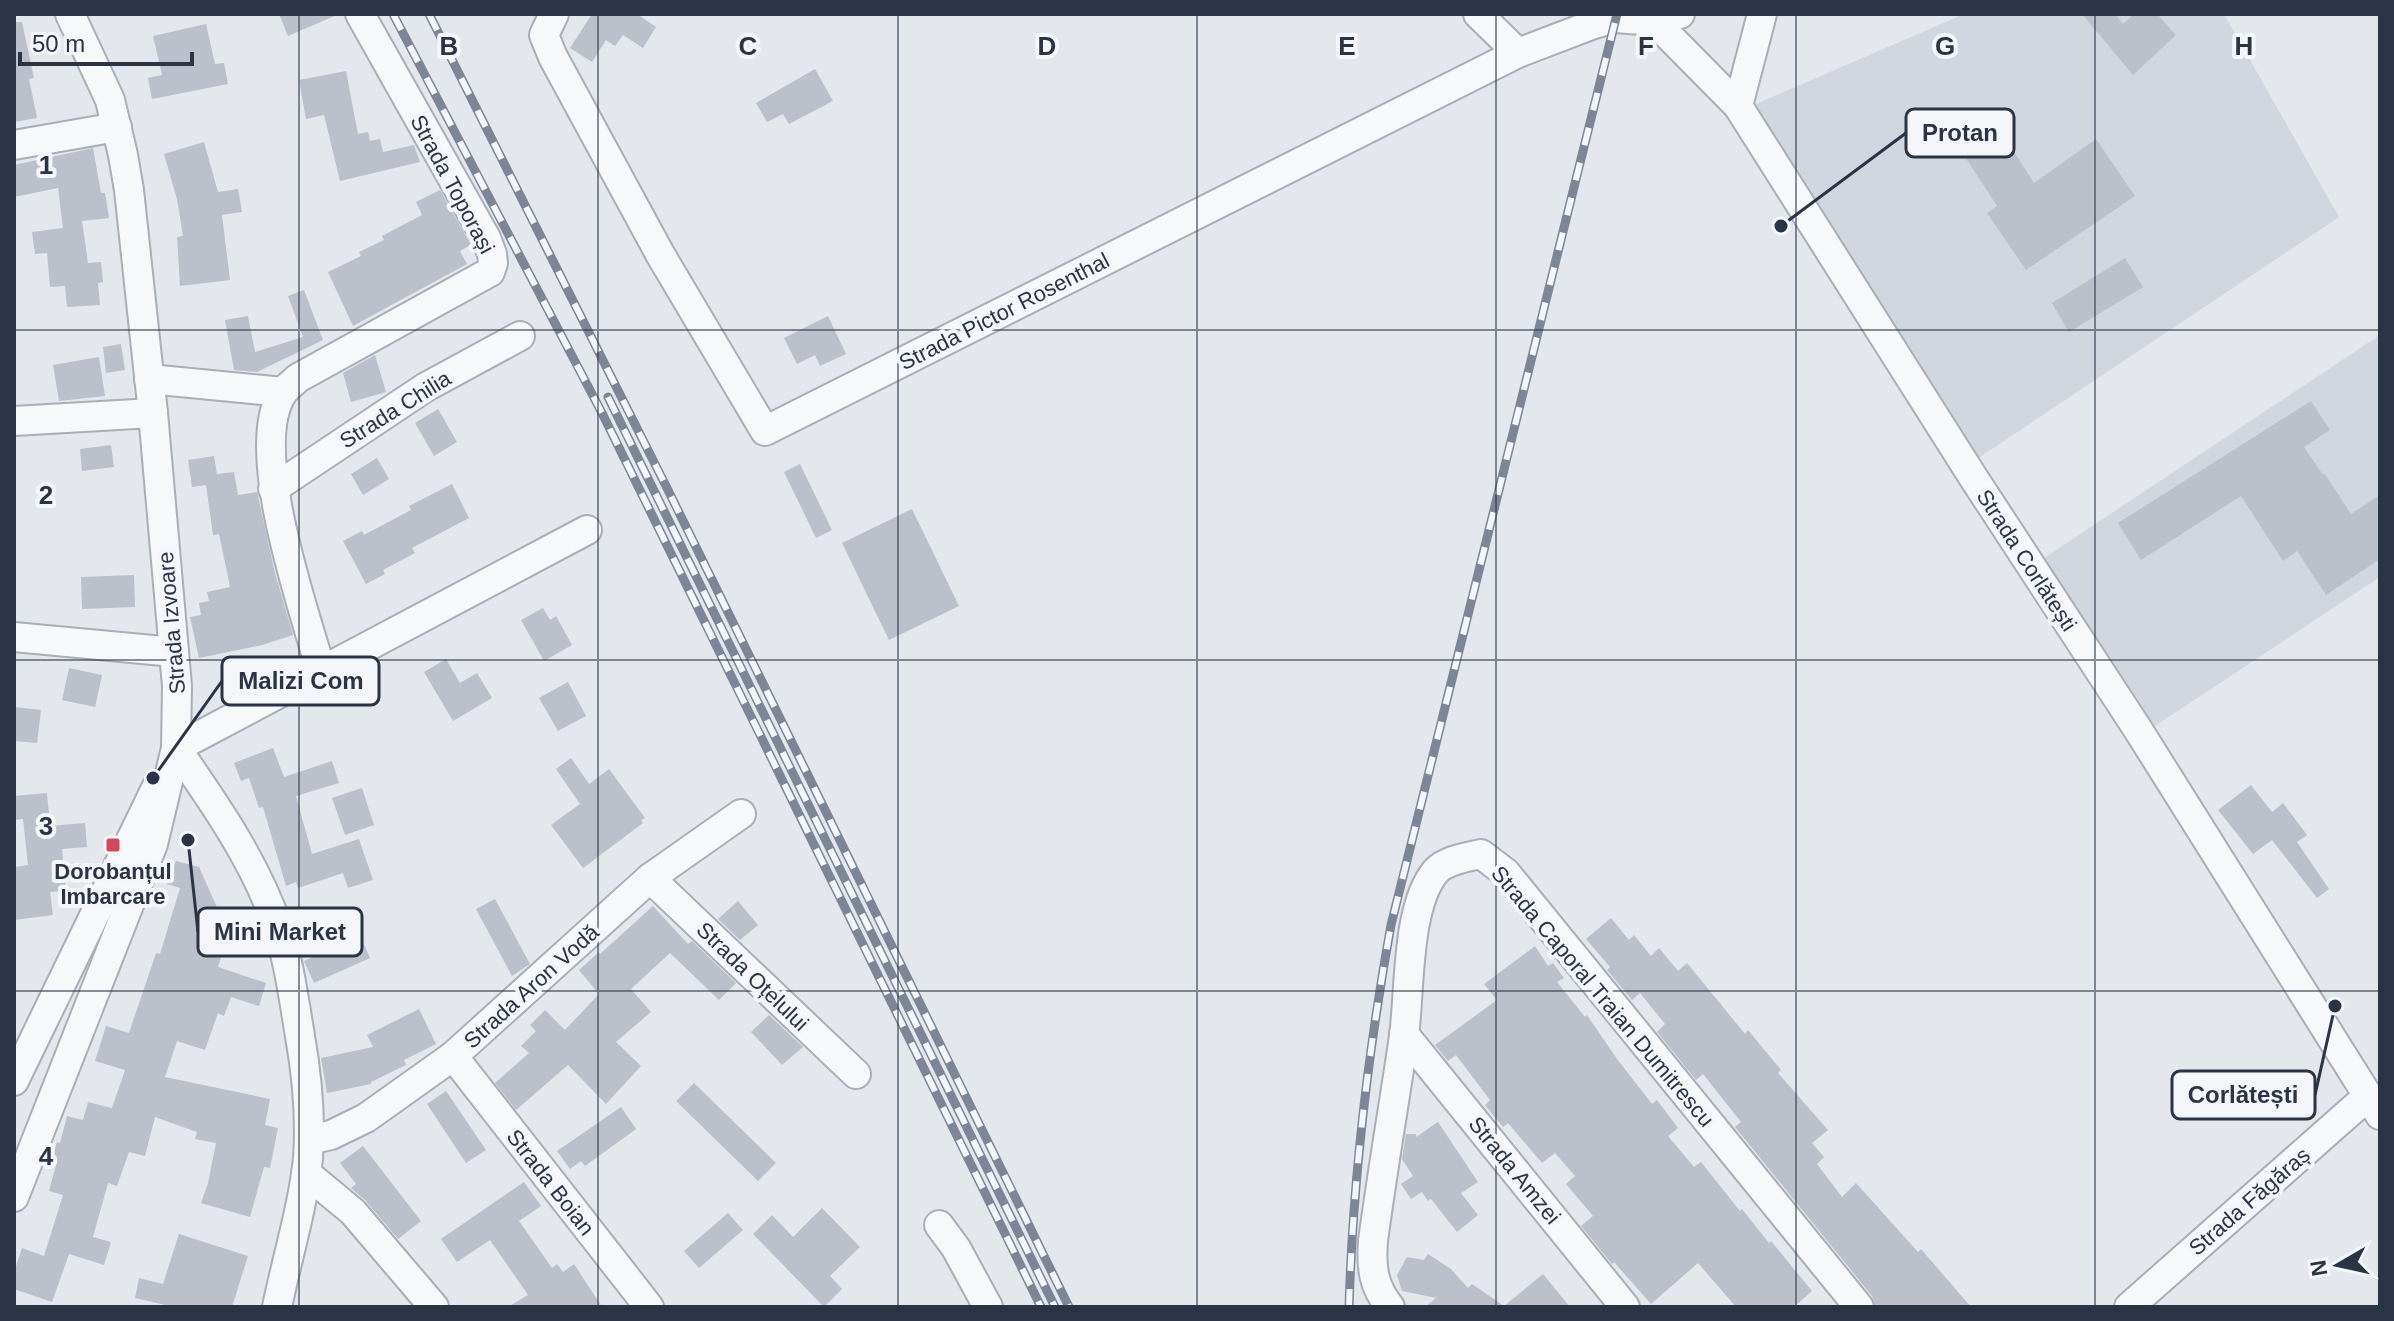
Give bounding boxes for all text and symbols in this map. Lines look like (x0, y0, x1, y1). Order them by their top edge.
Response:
scale bar (20, 16, 192, 66)
text: 50 m (32, 30, 85, 57)
text: B (440, 31, 458, 61)
text: C (739, 31, 758, 61)
text: D (1038, 31, 1056, 61)
text: E (1338, 31, 1356, 61)
text: F (1638, 31, 1654, 61)
text: G (1935, 31, 1955, 61)
text: H (2235, 31, 2253, 61)
callout: Protan (1906, 109, 2014, 157)
street label: Strada Toporași (405, 111, 500, 258)
text: Protan (1922, 119, 1998, 146)
text: 1 (39, 150, 53, 180)
street label: Strada Pictor Rosenthal (895, 248, 1113, 375)
street label: Strada Chilia (335, 365, 456, 453)
text: 2 (39, 480, 53, 510)
street label: Strada Corlătești (1971, 485, 2082, 636)
street label: Strada Izvoare (153, 551, 190, 695)
callout: Malizi Com (222, 657, 379, 705)
text: Malizi Com (238, 667, 364, 694)
text: 3 (39, 811, 53, 841)
marker: Dorobanțul Imbarcare (104, 836, 122, 854)
place label: Dorobanțul Imbarcare (54, 859, 172, 909)
street label: Strada Caporal Traian Dumitrescu (1486, 861, 1719, 1132)
callout: Mini Market (198, 908, 362, 956)
street label: Strada Oțelului (692, 917, 814, 1036)
text: Mini Market (214, 918, 346, 945)
street label: Strada Aron Vodă (459, 919, 604, 1053)
callout: Corlătești (2172, 1071, 2315, 1119)
text: Corlătești (2188, 1081, 2298, 1109)
street label: Strada Amzei (1464, 1112, 1565, 1229)
street label: Strada Boian (502, 1124, 600, 1240)
text: 4 (39, 1141, 54, 1171)
street label: Strada Făgăraș (2184, 1142, 2315, 1261)
north arrow (2298, 1225, 2378, 1305)
text: N (2305, 1258, 2332, 1278)

